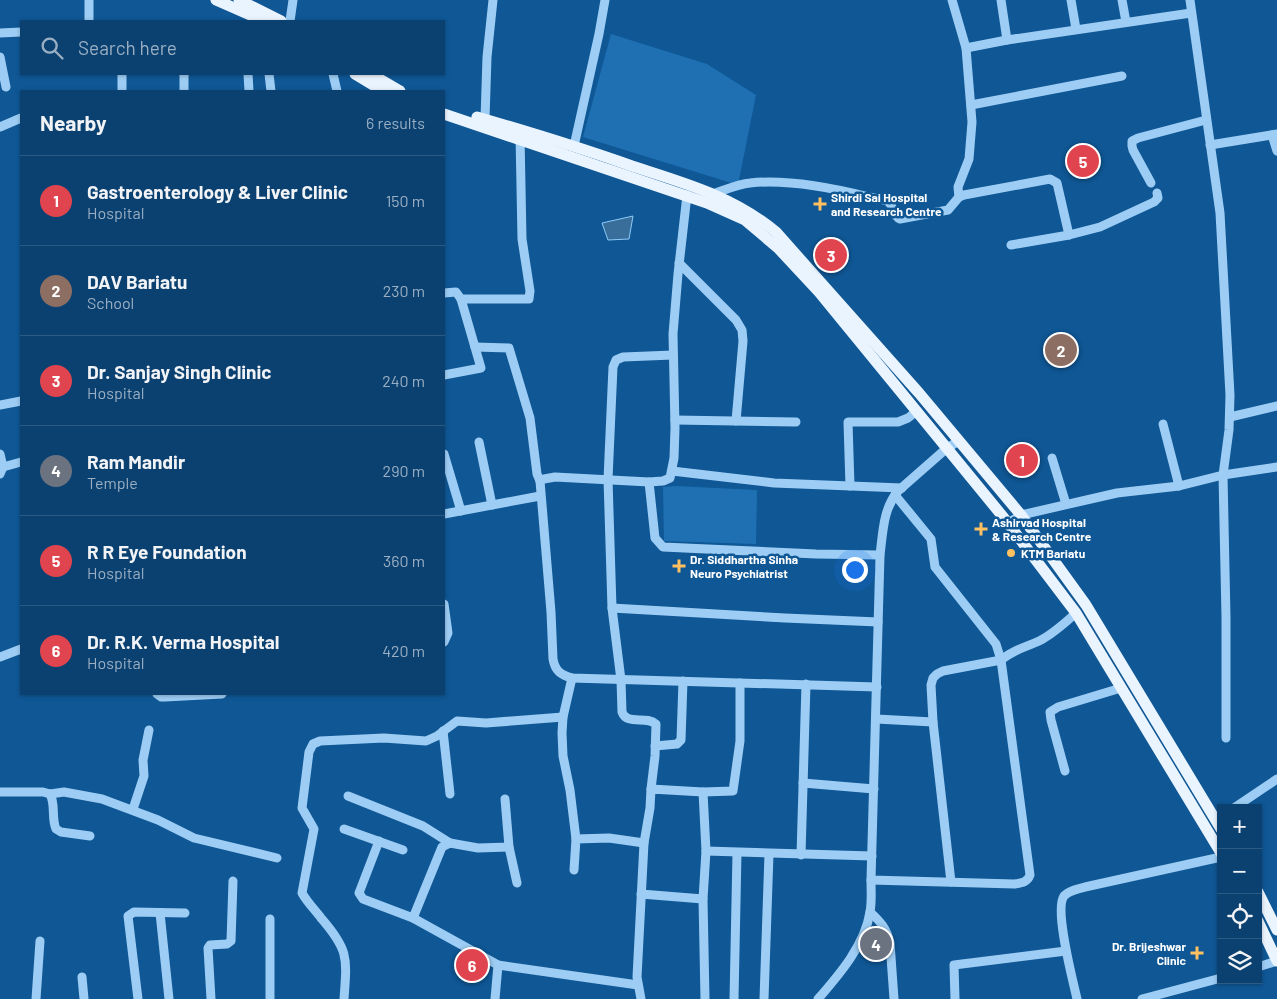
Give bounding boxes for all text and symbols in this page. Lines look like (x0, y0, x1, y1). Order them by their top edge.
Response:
search box (20, 20, 445, 75)
icon: search (38, 34, 66, 62)
text: Search here (78, 36, 177, 59)
text: Nearby (40, 110, 106, 135)
text: 6 results (366, 113, 425, 132)
pin: 5 (1067, 142, 1099, 180)
text: Gastroenterology & Liver Clinic (87, 180, 348, 203)
place label: Shirdi Sai Hospital and Research Centre (831, 190, 942, 218)
text: 1 (53, 191, 59, 210)
text: 150 m (386, 191, 425, 210)
marker: Shirdi Sai Hospital and Research Centre (813, 197, 827, 211)
text: Hospital (87, 203, 144, 222)
pin: 3 (815, 236, 847, 274)
text: DAV Bariatu (87, 270, 187, 293)
text: 2 (52, 281, 60, 300)
text: 230 m (383, 281, 425, 300)
text: School (87, 293, 134, 312)
pin: 2 (1045, 331, 1077, 369)
text: Dr. Sanjay Singh Clinic (87, 360, 272, 383)
text: 3 (52, 371, 60, 390)
text: 240 m (382, 371, 425, 390)
text: Hospital (87, 383, 144, 402)
pin: 1 (1006, 441, 1038, 479)
text: Ram Mandir (87, 450, 185, 473)
text: 4 (51, 461, 61, 480)
text: 290 m (383, 461, 425, 480)
text: Temple (87, 473, 138, 492)
place label: Ashirvad Hospital & Research Centre (992, 515, 1092, 543)
marker: Ashirvad Hospital & Research Centre (974, 522, 988, 536)
text: R R Eye Foundation (87, 540, 247, 563)
place label: KTM Bariatu (1021, 546, 1085, 560)
marker: KTM Bariatu (1005, 547, 1017, 559)
text: 5 (52, 551, 60, 570)
text: 360 m (383, 551, 425, 570)
place label: Dr. Siddhartha Sinha Neuro Psychiatrist (690, 552, 798, 580)
your location (842, 557, 868, 583)
marker: Dr. Siddhartha Sinha Neuro Psychiatrist (672, 559, 686, 573)
text: Hospital (87, 563, 144, 582)
text: Dr. R.K. Verma Hospital (87, 630, 279, 653)
text: 6 (52, 641, 60, 660)
text: 420 m (382, 641, 425, 660)
text: Hospital (87, 653, 144, 672)
map controls (1217, 804, 1262, 984)
button: + (1217, 804, 1262, 849)
button: − (1217, 849, 1262, 894)
button: locate (1217, 894, 1262, 939)
pin: 4 (860, 925, 892, 963)
place label: Dr. Brijeshwar Clinic (1112, 939, 1187, 967)
button: layers (1217, 939, 1262, 984)
pin: 6 (456, 946, 488, 984)
marker: Dr. Brijeshwar Clinic (1190, 946, 1204, 960)

